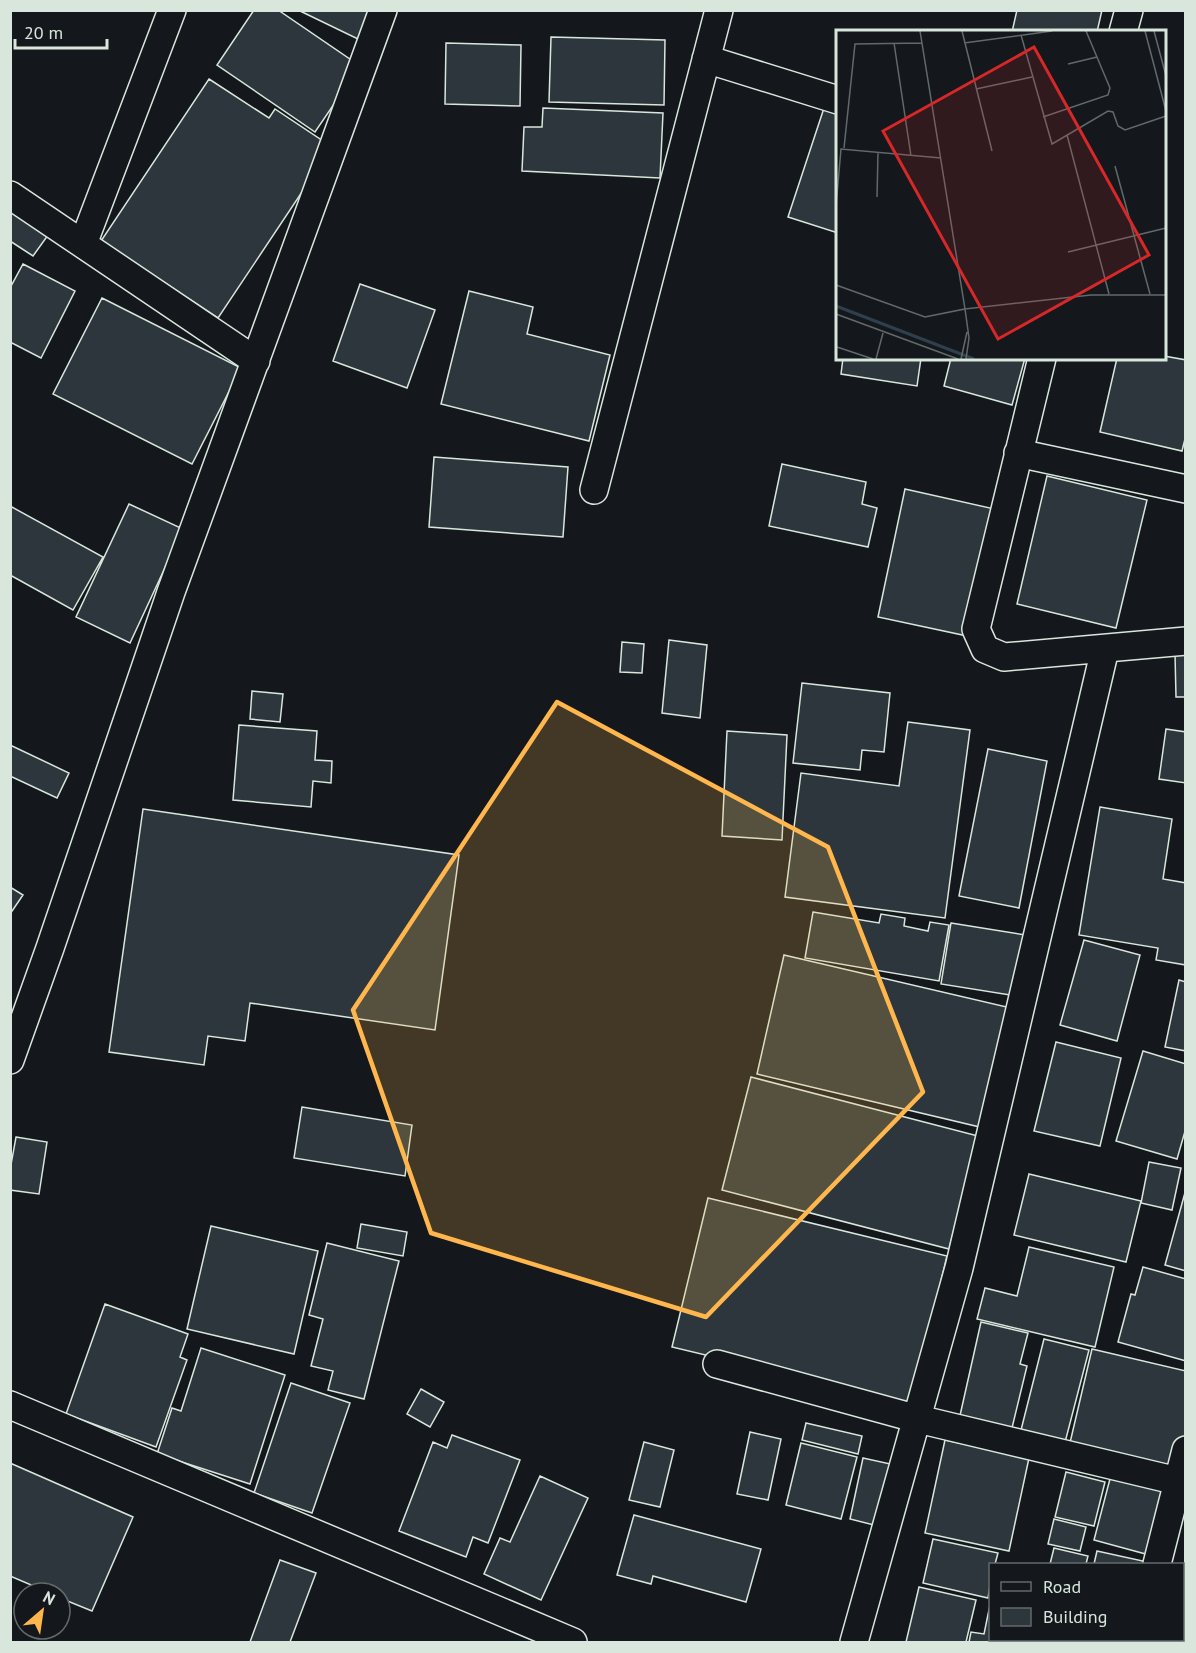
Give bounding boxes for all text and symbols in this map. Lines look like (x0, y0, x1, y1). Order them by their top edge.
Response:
scale bar (15, 12, 106, 50)
text: 20 m (24, 21, 63, 44)
inset map (836, 30, 1166, 360)
legend (989, 1563, 1184, 1641)
text: Road (1043, 1575, 1081, 1598)
north arrow (12, 1581, 72, 1641)
text: N (40, 1587, 59, 1609)
text: Building (1043, 1605, 1107, 1628)

